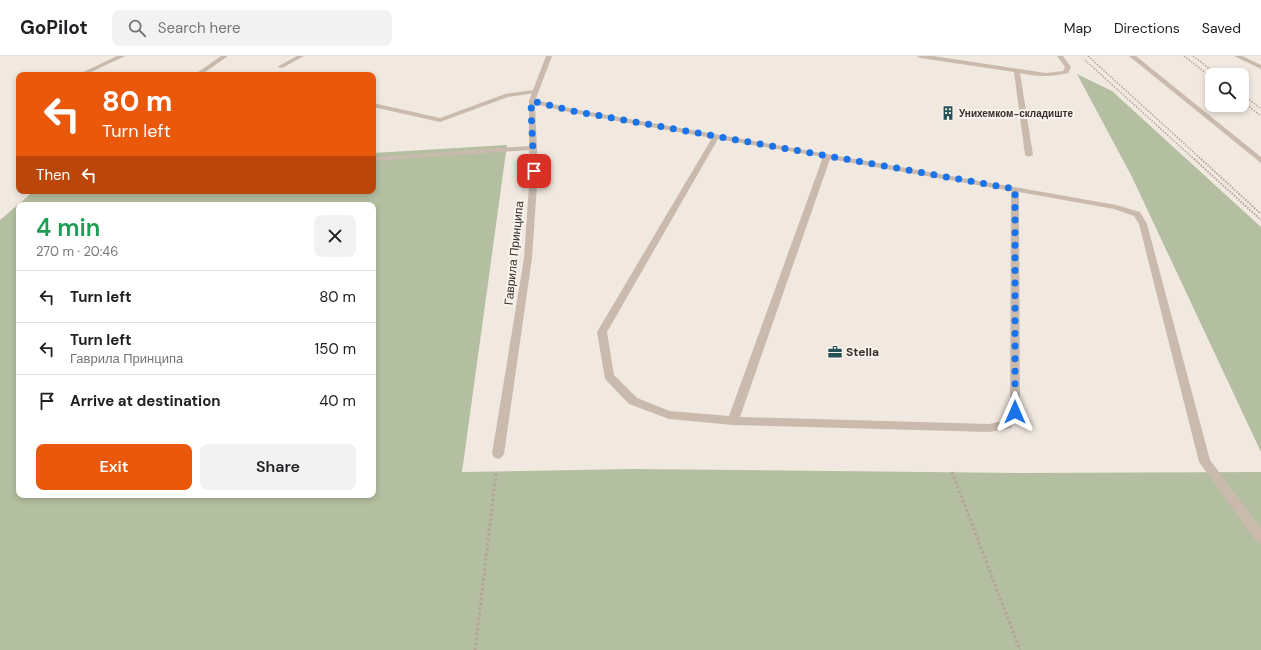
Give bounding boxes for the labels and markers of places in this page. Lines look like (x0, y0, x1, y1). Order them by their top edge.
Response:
building icon: Унихемком-складиште (940, 105, 956, 121)
place label: Унихемком-складиште (959, 107, 1074, 120)
pin (517, 154, 551, 188)
office icon: Stella (827, 344, 843, 360)
place label: Stella (846, 344, 879, 360)

